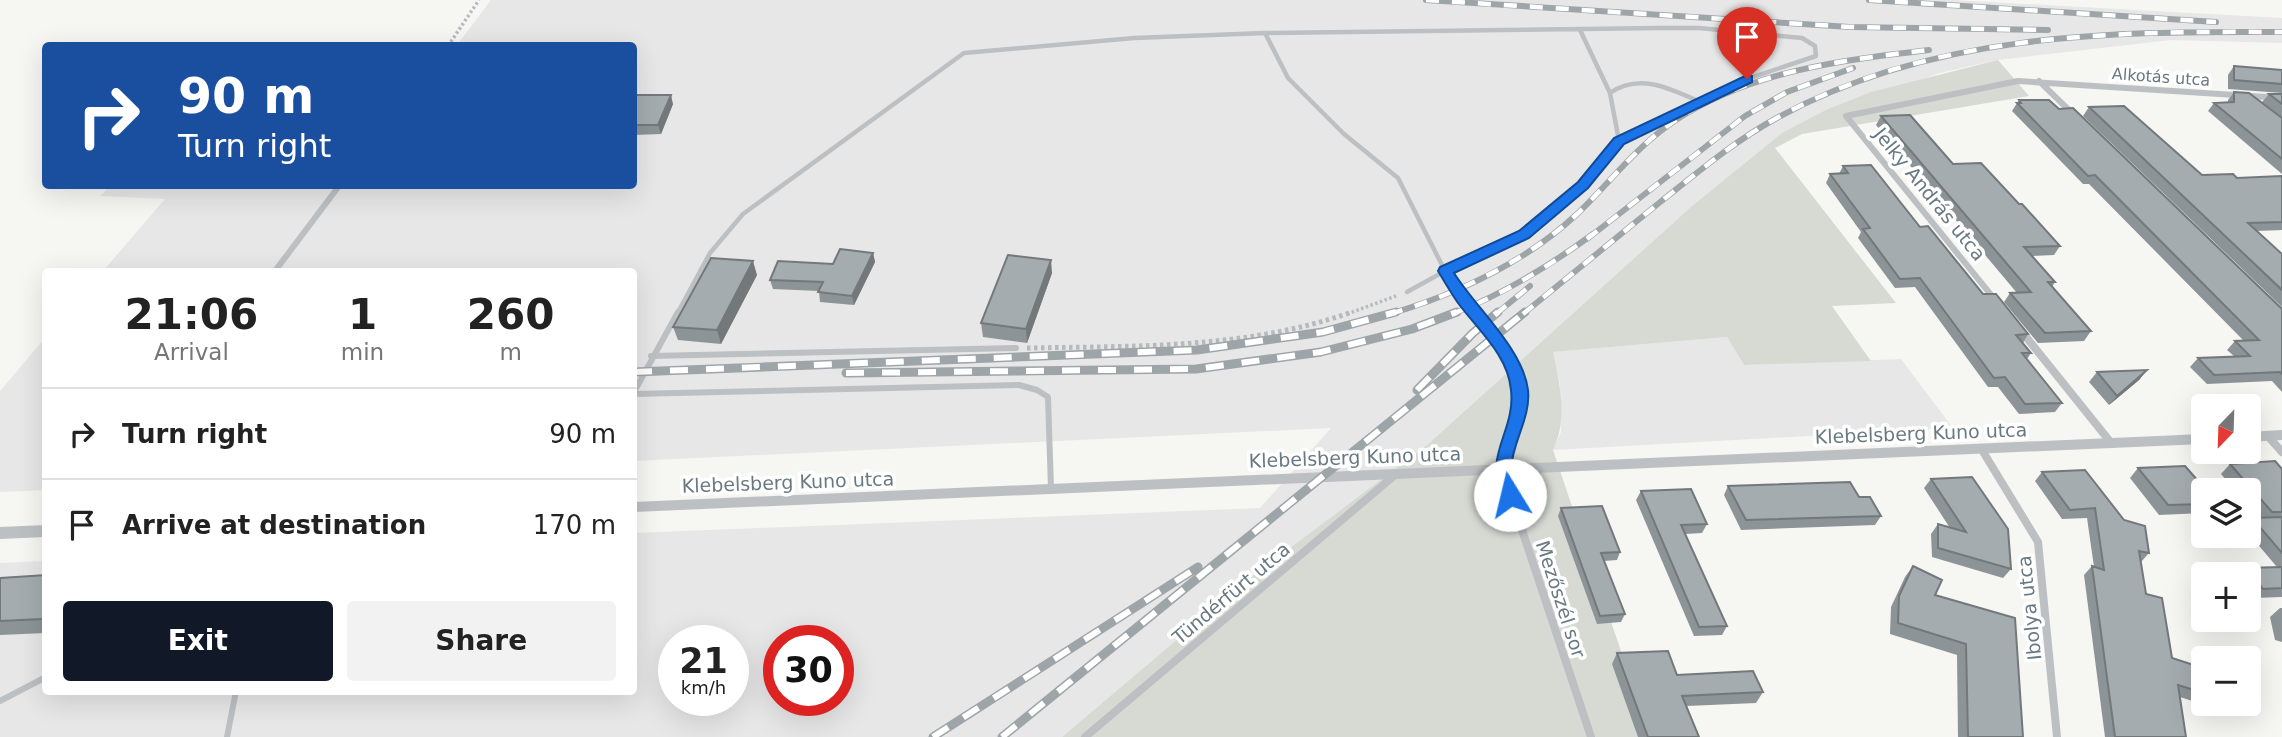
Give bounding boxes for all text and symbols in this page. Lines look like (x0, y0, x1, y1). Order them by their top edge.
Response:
pin (1717, 7, 1777, 79)
icon: arrive (1728, 18, 1766, 56)
street label: Alkotás utca (2111, 64, 2211, 90)
text: 90 m (178, 68, 314, 125)
icon: right (63, 70, 154, 161)
street label: Jelky András utca (1869, 122, 1990, 265)
text: Turn right (178, 127, 331, 165)
text: 21:06 (125, 290, 258, 339)
text: 1 (348, 290, 377, 339)
text: 260 (467, 290, 554, 339)
text: Arrival (154, 339, 229, 365)
text: min (341, 339, 384, 365)
text: m (499, 339, 522, 365)
north arrow (2191, 394, 2261, 464)
map controls (2191, 394, 2261, 716)
icon: right (63, 415, 101, 453)
street label: Klebelsberg Kuno utca (1814, 418, 2028, 448)
text: Turn right (122, 419, 267, 449)
text: 90 m (549, 419, 616, 449)
street label: Klebelsberg Kuno utca (1248, 442, 1462, 472)
position arrow (1473, 458, 1547, 532)
street label: Klebelsberg Kuno utca (681, 467, 895, 497)
button: layers (2191, 478, 2261, 548)
icon: arrive (63, 506, 101, 544)
text: Arrive at destination (122, 510, 426, 540)
text: 170 m (533, 510, 616, 540)
street label: Tündérfürt utca (1167, 538, 1294, 649)
street label: Mezőszél sor (1532, 538, 1590, 661)
street label: Ibolya utca (2013, 555, 2045, 661)
button: + (2191, 562, 2261, 632)
button: Exit (63, 601, 333, 681)
button: Share (347, 601, 616, 681)
speed limit sign: 30 (763, 625, 854, 716)
text: 21 (679, 641, 728, 681)
button: − (2191, 646, 2261, 716)
text: km/h (681, 677, 726, 698)

